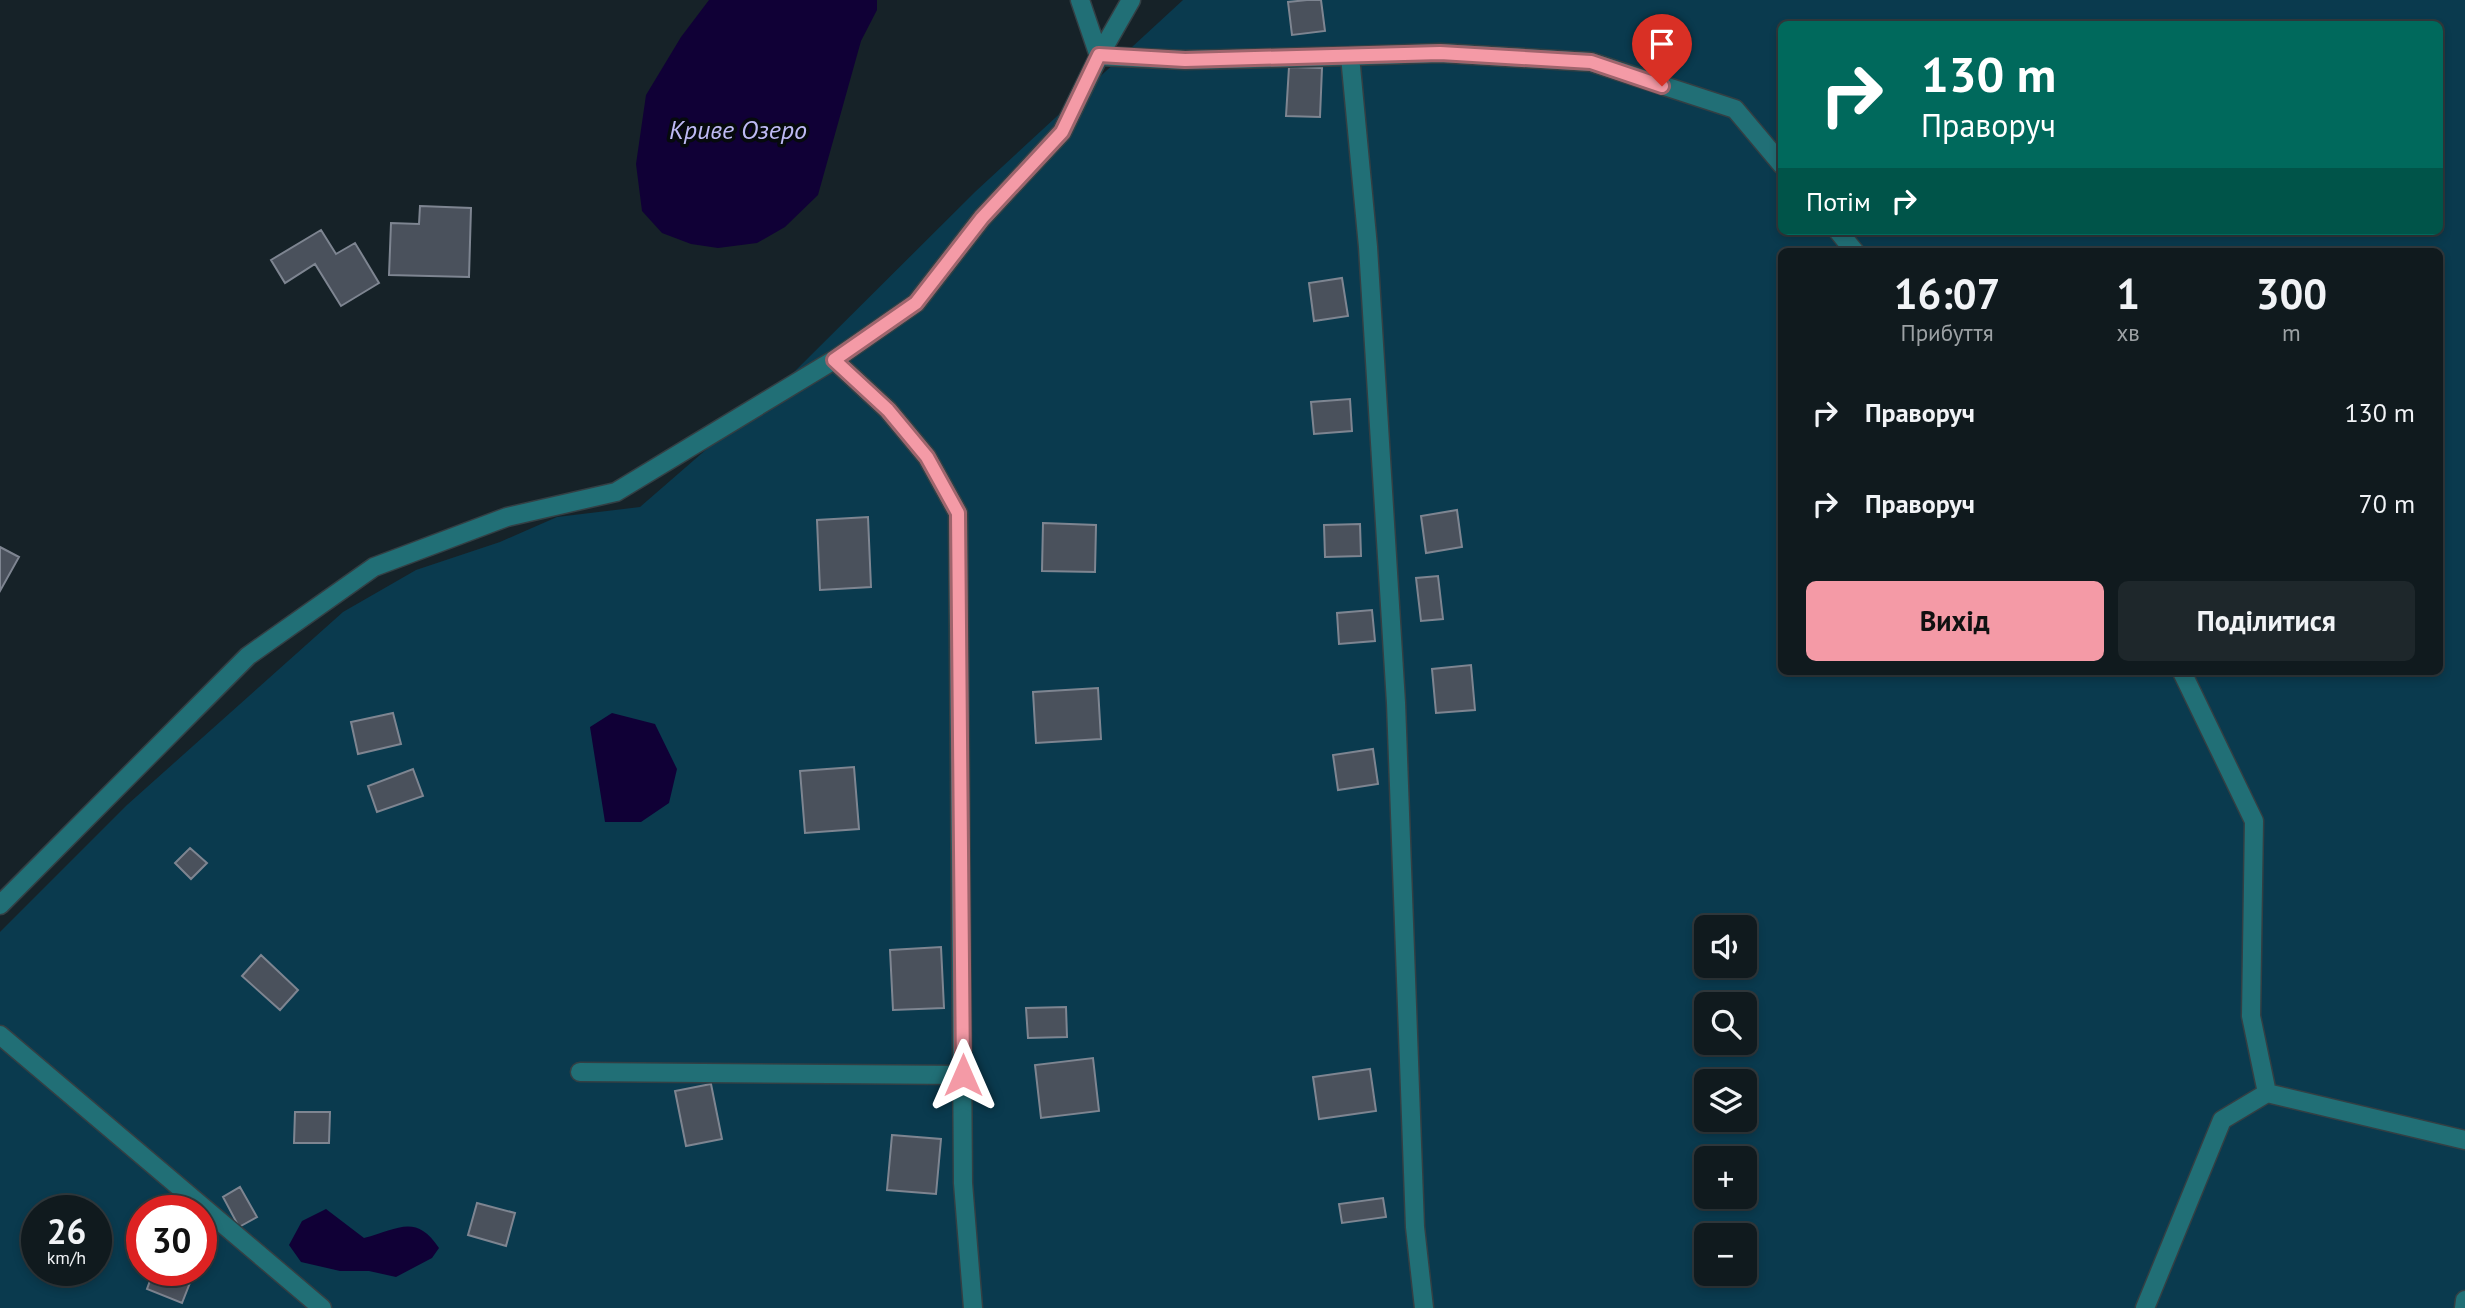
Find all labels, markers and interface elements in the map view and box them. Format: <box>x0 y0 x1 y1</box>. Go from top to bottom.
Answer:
pin <box>1632 14 1692 86</box>
icon: arrive <box>1643 25 1681 63</box>
text: 130 m <box>1921 42 2056 106</box>
icon: right <box>1806 49 1897 140</box>
text: Праворуч <box>1921 104 2056 146</box>
water label: Криве Озеро <box>669 113 807 146</box>
icon: right <box>1885 182 1923 220</box>
text: Потім <box>1806 185 1871 218</box>
text: 16:07 <box>1894 266 2000 321</box>
text: 1 <box>2116 266 2140 321</box>
text: 300 <box>2256 266 2327 321</box>
text: Прибуття <box>1901 318 1994 347</box>
text: хв <box>2116 318 2140 347</box>
text: m <box>2282 318 2301 347</box>
icon: right <box>1806 394 1844 432</box>
text: Праворуч <box>1865 396 1975 429</box>
text: 130 m <box>2344 396 2415 429</box>
icon: right <box>1806 485 1844 523</box>
text: Праворуч <box>1865 487 1975 520</box>
text: 70 m <box>2359 487 2415 520</box>
button: Вихід <box>1806 581 2104 661</box>
button: Поділитися <box>2118 581 2415 661</box>
map controls <box>1694 915 1757 1286</box>
button: sound <box>1694 915 1757 978</box>
button: search <box>1694 992 1757 1055</box>
position arrow <box>926 1038 1000 1112</box>
button: layers <box>1694 1069 1757 1132</box>
button: + <box>1694 1146 1757 1209</box>
speed limit sign: 30 <box>126 1195 217 1286</box>
text: 26 <box>47 1208 86 1254</box>
button: − <box>1694 1223 1757 1286</box>
text: km/h <box>47 1246 86 1269</box>

